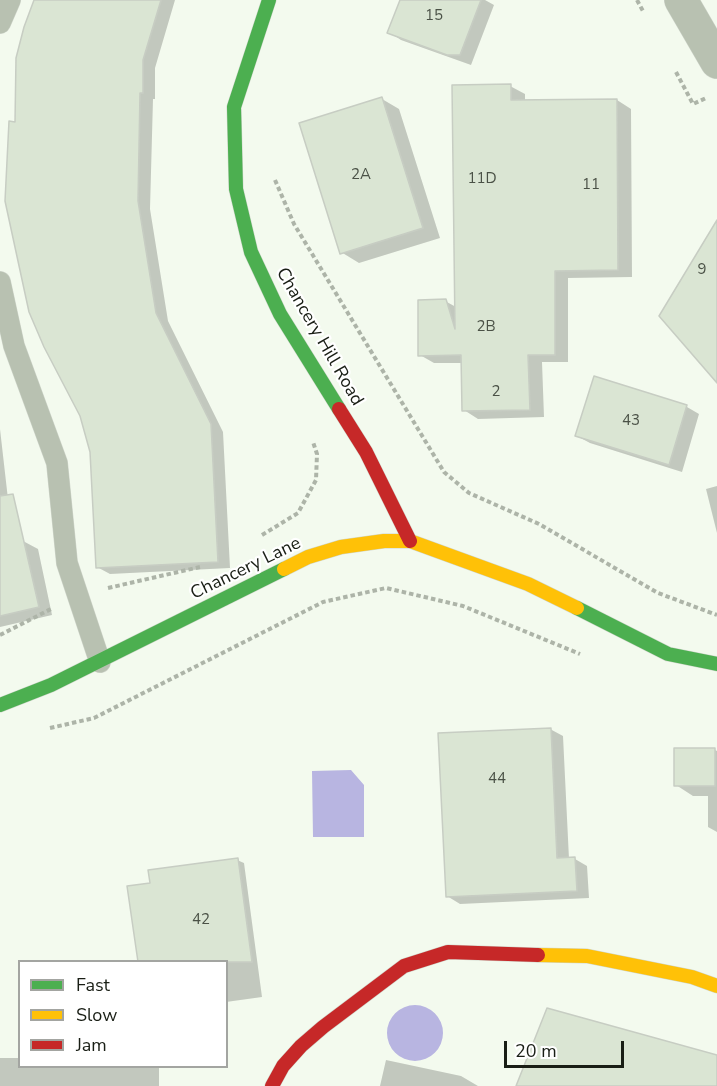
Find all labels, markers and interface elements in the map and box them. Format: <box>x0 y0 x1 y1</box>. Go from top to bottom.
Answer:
house number: 15 <box>425 7 443 25</box>
house number: 2A <box>351 166 371 184</box>
house number: 11D <box>467 170 497 188</box>
house number: 11 <box>582 176 600 194</box>
house number: 9 <box>698 261 706 279</box>
street label: Chancery Hill Road <box>271 264 367 410</box>
house number: 2B <box>476 318 496 336</box>
house number: 2 <box>492 383 500 401</box>
house number: 43 <box>622 412 640 430</box>
street label: Chancery Lane <box>187 533 305 605</box>
house number: 44 <box>488 770 506 788</box>
house number: 42 <box>192 911 210 929</box>
legend <box>18 960 228 1068</box>
text: Fast <box>76 973 110 997</box>
text: Slow <box>76 1003 117 1027</box>
scale bar <box>507 1029 627 1067</box>
text: Jam <box>76 1033 107 1057</box>
text: 20 m <box>515 1039 557 1063</box>

